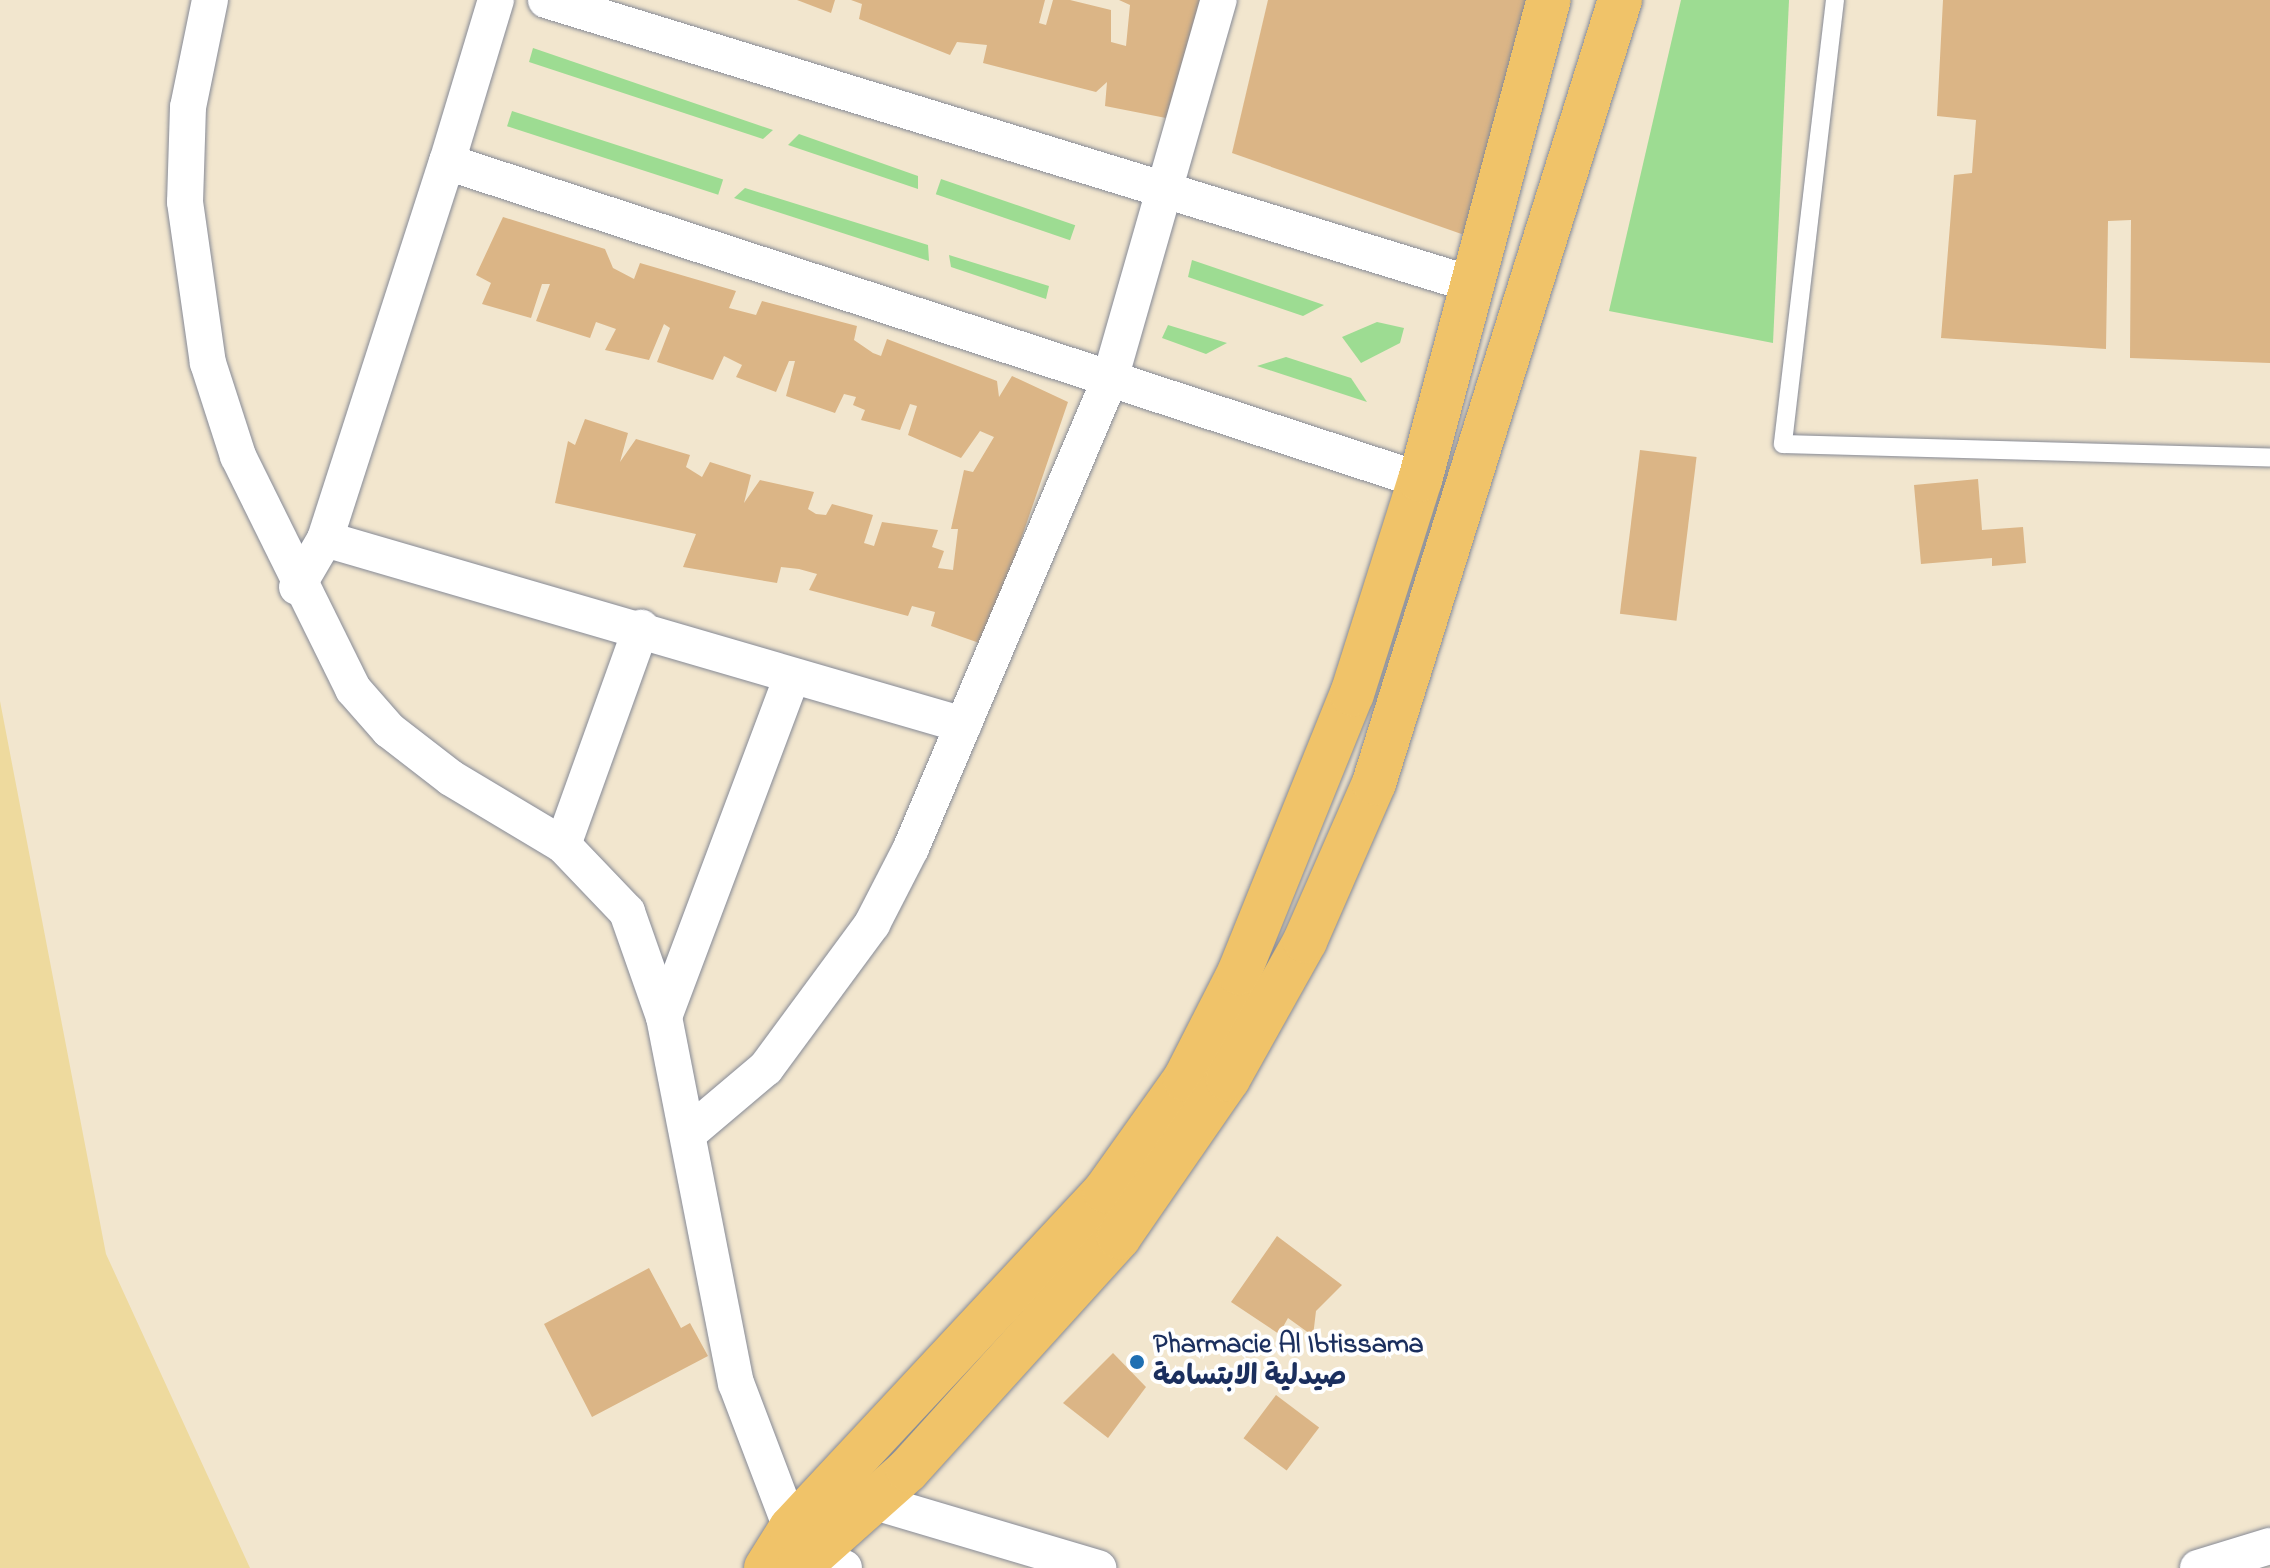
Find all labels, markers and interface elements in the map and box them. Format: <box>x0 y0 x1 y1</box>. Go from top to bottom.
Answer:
place label: Pharmacie Al Ibtissama صيدلية الابتسامة <box>1153 1329 1424 1395</box>
marker: Pharmacie Al Ibtissama صيدلية الابتسامة <box>1128 1353 1146 1371</box>

